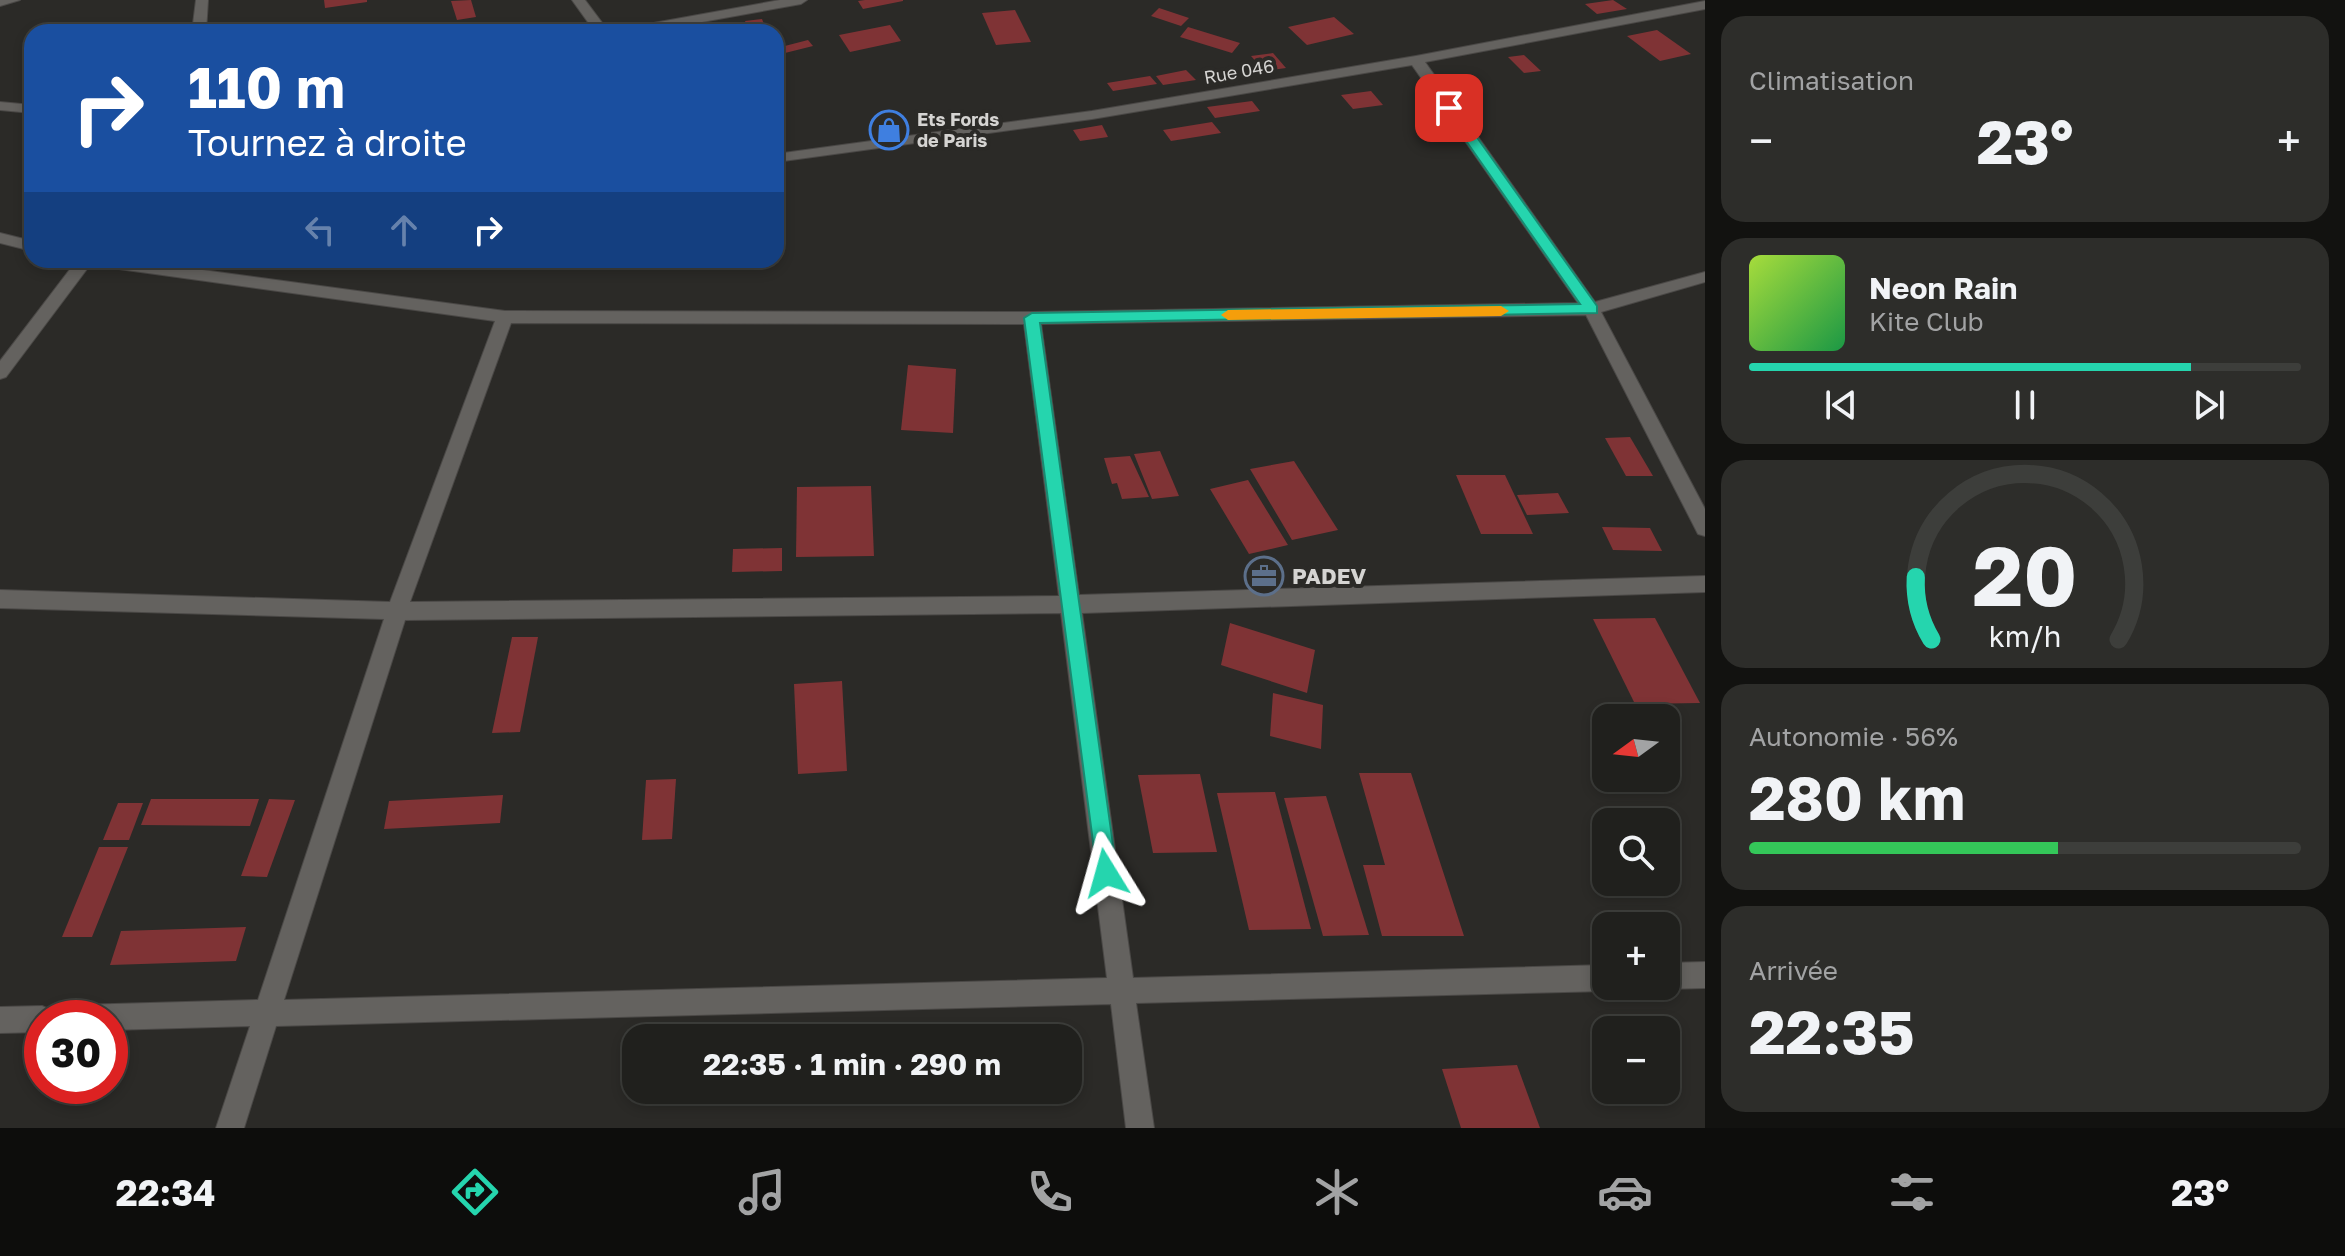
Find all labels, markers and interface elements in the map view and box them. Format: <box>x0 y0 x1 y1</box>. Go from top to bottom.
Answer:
text: 110 m <box>188 53 345 120</box>
street label: Rue 046 <box>1202 54 1276 88</box>
icon: right <box>56 56 160 160</box>
text: Climatisation <box>1749 65 1914 96</box>
pin <box>1415 74 1483 142</box>
icon: arrive <box>1427 86 1471 130</box>
text: 23° <box>1977 105 2073 177</box>
place label: Ets Fords de Paris <box>917 108 999 151</box>
shop icon: Ets Fords de Paris <box>868 109 910 151</box>
text: − <box>1749 114 1773 167</box>
text: + <box>2277 114 2301 167</box>
text: Tournez à droite <box>188 121 467 164</box>
icon: left <box>298 208 342 252</box>
icon: ahead <box>382 208 426 252</box>
icon: right <box>466 208 510 252</box>
text: Neon Rain <box>1869 270 2017 306</box>
text: Kite Club <box>1869 306 1984 337</box>
icon: previous <box>1819 383 1863 427</box>
icon: pause <box>2003 383 2047 427</box>
icon: next <box>2187 383 2231 427</box>
text: 20 <box>1973 524 2077 624</box>
office icon: PADEV <box>1243 555 1285 597</box>
place label: PADEV <box>1292 562 1367 589</box>
text: km/h <box>1989 619 2061 653</box>
north arrow <box>1592 704 1680 792</box>
map controls <box>1592 704 1680 1104</box>
text: Autonomie · 56% <box>1749 721 1958 752</box>
text: 280 km <box>1749 761 1965 833</box>
button: search <box>1592 808 1680 896</box>
position arrow <box>1064 831 1148 915</box>
button: + <box>1592 912 1680 1000</box>
text: Arrivée <box>1749 955 1838 986</box>
text: 22:35 <box>1749 995 1915 1067</box>
speed limit sign: 30 <box>24 1000 128 1104</box>
button: − <box>1592 1016 1680 1104</box>
text: 22:35 · 1 min · 290 m <box>703 1046 1001 1082</box>
icon: directions <box>447 1164 503 1220</box>
icon: music <box>734 1164 790 1220</box>
icon: phone <box>1022 1164 1078 1220</box>
icon: climate <box>1309 1164 1365 1220</box>
icon: car <box>1597 1164 1653 1220</box>
icon: filters <box>1884 1164 1940 1220</box>
text: 22:34 <box>116 1171 216 1214</box>
text: 23° <box>2171 1171 2229 1214</box>

